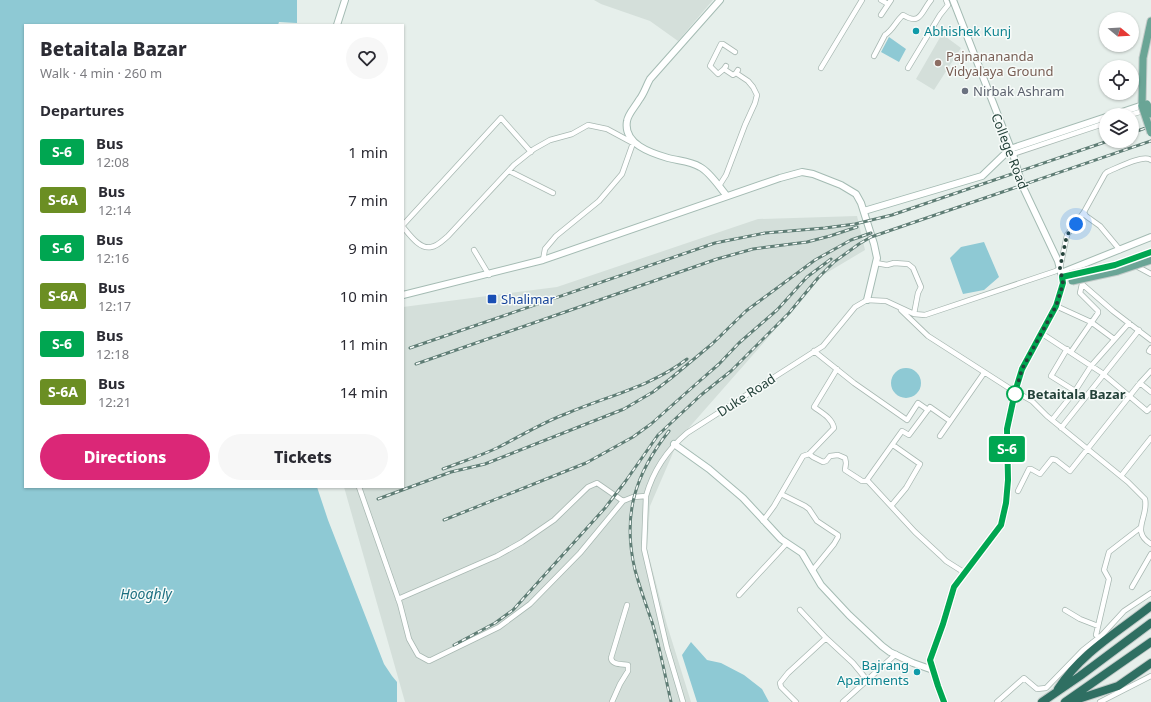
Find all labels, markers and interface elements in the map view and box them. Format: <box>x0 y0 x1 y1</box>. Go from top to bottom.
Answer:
north arrow <box>1099 12 1139 52</box>
map controls <box>1099 12 1139 148</box>
place label: Abhishek Kunj <box>924 22 1011 40</box>
marker: Abhishek Kunj <box>911 26 921 36</box>
text: Betaitala Bazar <box>40 36 187 62</box>
button: heart <box>346 37 388 79</box>
place label: Pajnanananda Vidyalaya Ground <box>946 47 1054 80</box>
marker: Pajnanananda Vidyalaya Ground <box>933 58 943 68</box>
button: locate <box>1099 60 1139 100</box>
text: Walk · 4 min · 260 m <box>40 64 162 82</box>
place label: Nirbak Ashram <box>973 82 1064 100</box>
marker: Nirbak Ashram <box>960 86 970 96</box>
text: Departures <box>40 100 124 120</box>
button: layers <box>1099 108 1139 148</box>
street label: College Road <box>987 110 1033 192</box>
text: Bus <box>96 133 123 153</box>
text: S-6 <box>52 142 72 161</box>
text: 1 min <box>348 142 388 162</box>
text: 12:08 <box>96 153 129 171</box>
text: Bus <box>98 181 125 201</box>
text: S-6A <box>48 190 78 209</box>
text: 7 min <box>348 190 388 210</box>
text: 12:14 <box>98 201 131 219</box>
your location <box>1066 214 1086 234</box>
text: Bus <box>96 229 123 249</box>
text: S-6 <box>52 238 72 257</box>
text: 9 min <box>348 238 388 258</box>
text: 12:16 <box>96 249 129 267</box>
text: Bus <box>98 277 125 297</box>
text: S-6A <box>48 286 78 305</box>
text: 10 min <box>340 286 388 306</box>
place label: Shalimar <box>501 290 556 308</box>
marker: Shalimar <box>486 293 498 305</box>
text: 12:17 <box>98 297 131 315</box>
text: Bus <box>96 325 123 345</box>
text: S-6 <box>52 334 72 353</box>
text: 11 min <box>340 334 388 354</box>
text: 12:18 <box>96 345 129 363</box>
street label: Duke Road <box>713 369 779 421</box>
text: Bus <box>98 373 125 393</box>
text: S-6A <box>48 382 78 401</box>
text: 14 min <box>340 382 388 402</box>
marker: Betaitala Bazar <box>1006 385 1024 403</box>
place label: Betaitala Bazar <box>1027 385 1126 403</box>
text: 12:21 <box>98 393 131 411</box>
button: Directions <box>40 434 210 480</box>
button: Tickets <box>218 434 388 480</box>
line badge: S-6 <box>984 436 1030 462</box>
text: S-6 <box>997 439 1017 458</box>
water label: Hooghly <box>120 584 173 603</box>
place label: Bajrang Apartments <box>837 656 909 689</box>
marker: Bajrang Apartments <box>912 667 922 677</box>

